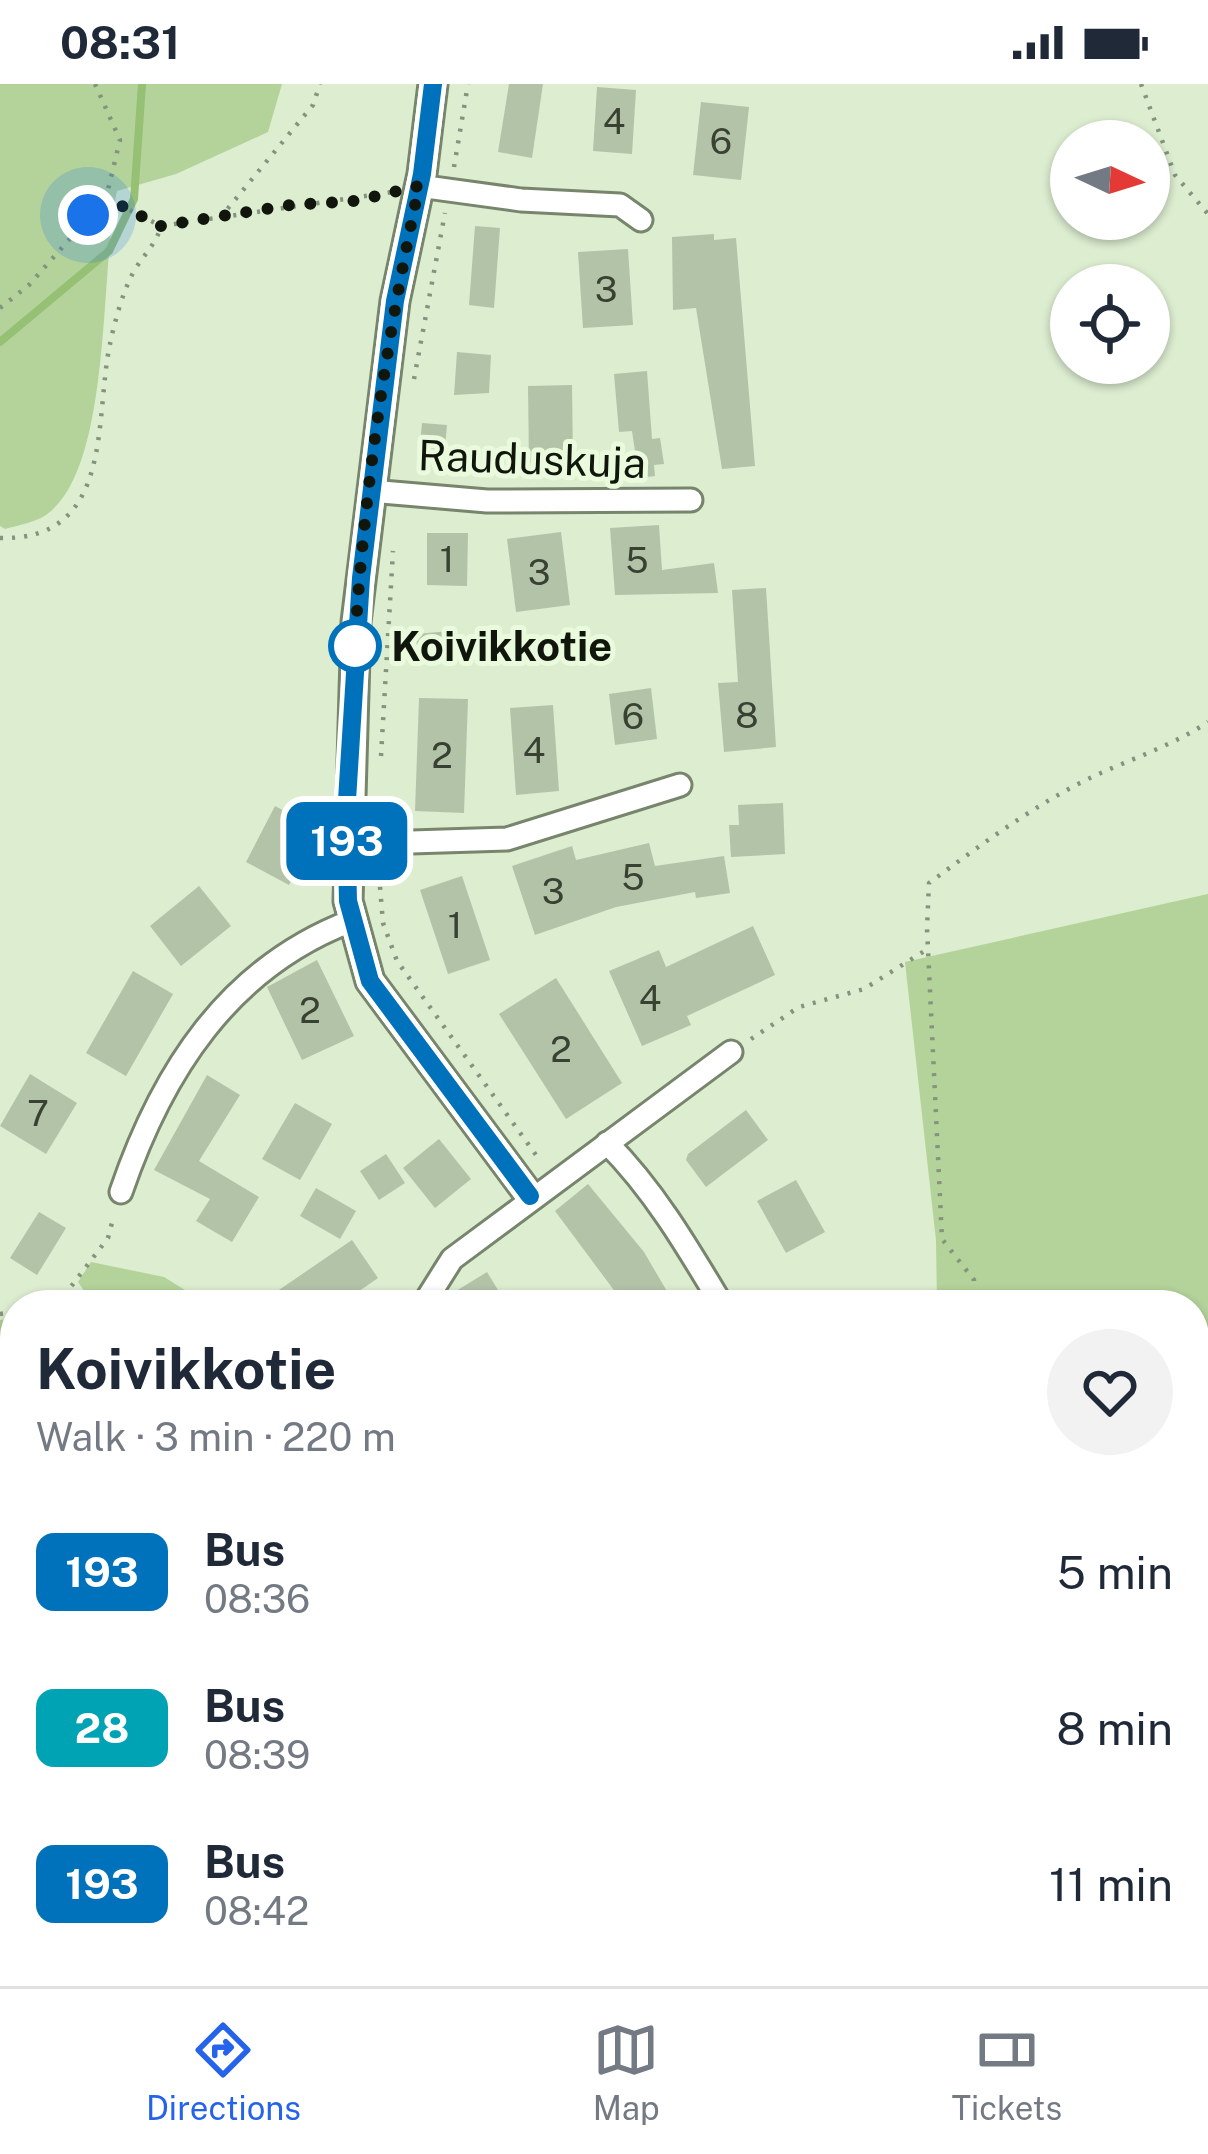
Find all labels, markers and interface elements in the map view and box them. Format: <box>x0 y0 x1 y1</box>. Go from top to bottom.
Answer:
text: 08:31 <box>60 16 180 69</box>
house number: 4 <box>603 100 625 142</box>
house number: 6 <box>710 120 732 162</box>
north arrow <box>1050 120 1170 240</box>
map controls <box>1050 120 1170 384</box>
your location <box>58 185 118 245</box>
button: locate <box>1050 264 1170 384</box>
house number: 3 <box>595 268 617 310</box>
street label: Rauduskuja <box>417 430 647 487</box>
house number: 1 <box>440 538 454 580</box>
house number: 5 <box>625 539 649 581</box>
house number: 3 <box>528 551 550 593</box>
marker: Koivikkotie <box>330 621 380 671</box>
place label: Koivikkotie <box>391 621 612 670</box>
house number: 8 <box>735 694 759 736</box>
house number: 6 <box>622 695 644 737</box>
house number: 4 <box>523 729 545 771</box>
house number: 2 <box>431 734 453 776</box>
line badge: 193 <box>278 802 416 880</box>
text: 193 <box>310 816 384 865</box>
house number: 5 <box>621 856 645 898</box>
house number: 3 <box>542 870 564 912</box>
house number: 1 <box>448 904 462 946</box>
house number: 4 <box>639 977 661 1019</box>
house number: 2 <box>299 989 321 1031</box>
house number: 2 <box>550 1028 572 1070</box>
house number: 7 <box>27 1092 49 1134</box>
button: heart <box>1047 1329 1173 1455</box>
text: Koivikkotie <box>36 1335 336 1402</box>
text: Walk · 3 min · 220 m <box>36 1414 396 1460</box>
text: Bus <box>204 1523 285 1576</box>
text: 5 min <box>1057 1546 1173 1599</box>
text: 193 <box>65 1547 139 1596</box>
text: 08:36 <box>204 1576 310 1622</box>
text: Bus <box>204 1679 285 1732</box>
text: 8 min <box>1057 1702 1173 1755</box>
text: 28 <box>75 1703 129 1752</box>
text: 08:39 <box>204 1732 310 1778</box>
text: Bus <box>204 1835 285 1888</box>
text: 11 min <box>1049 1858 1173 1911</box>
text: 193 <box>65 1859 139 1908</box>
text: 08:42 <box>204 1888 309 1934</box>
tab: Directions <box>146 2017 301 2127</box>
tab: Map <box>593 2017 660 2127</box>
tab: Tickets <box>951 2017 1062 2127</box>

